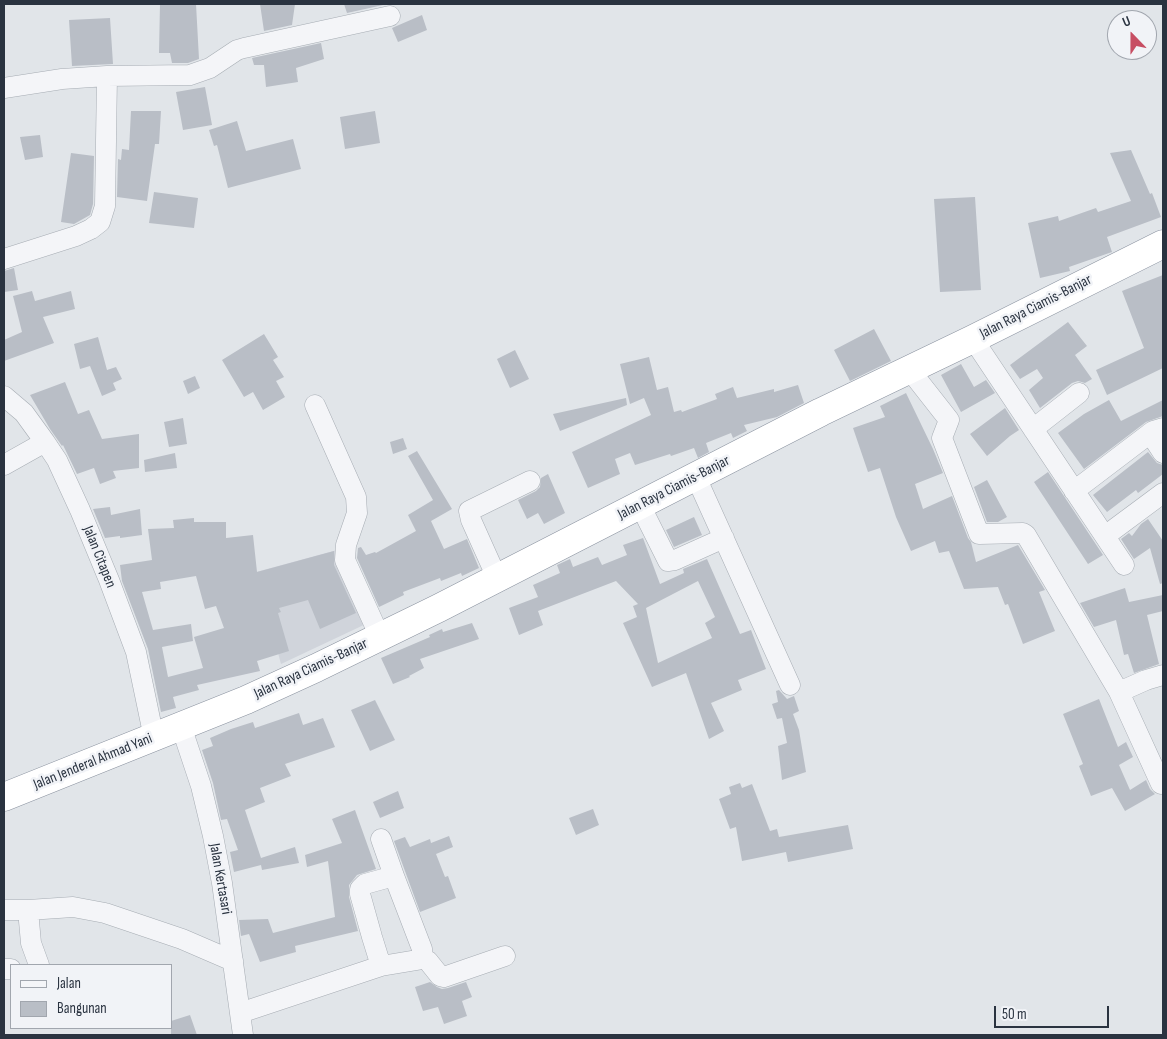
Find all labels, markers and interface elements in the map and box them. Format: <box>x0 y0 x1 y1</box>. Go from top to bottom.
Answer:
north arrow <box>1107 10 1157 60</box>
text: U <box>1120 12 1133 31</box>
street label: Jalan Raya Ciamis-Banjar <box>977 271 1095 343</box>
street label: Jalan Raya Ciamis-Banjar <box>615 452 733 524</box>
street label: Jalan Citapen <box>78 523 120 591</box>
street label: Jalan Raya Ciamis-Banjar <box>251 635 371 703</box>
street label: Jalan Jenderal Ahmad Yani <box>31 730 155 794</box>
street label: Jalan Kertasari <box>205 842 235 916</box>
legend <box>10 964 172 1029</box>
text: Jalan <box>57 974 81 993</box>
scale bar <box>997 996 1112 1028</box>
text: Bangunan <box>57 999 107 1018</box>
text: 50 m <box>1002 1005 1027 1024</box>

